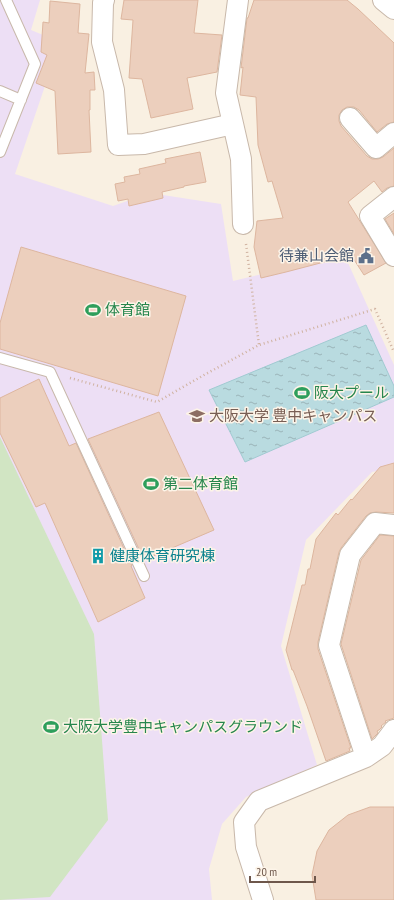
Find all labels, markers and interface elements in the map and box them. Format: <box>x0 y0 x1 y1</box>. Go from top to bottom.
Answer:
place label: 待兼山会館 <box>279 246 354 265</box>
public building icon: 待兼山会館 <box>357 247 375 265</box>
place label: 体育館 <box>105 300 150 319</box>
sports icon: 体育館 <box>84 301 102 319</box>
place label: 阪大プール <box>314 383 389 402</box>
sports icon: 阪大プール <box>293 384 311 402</box>
place label: 大阪大学 豊中キャンパス <box>209 406 377 425</box>
school or university icon: 大阪大学 豊中キャンパス <box>188 407 206 425</box>
place label: 第二体育館 <box>163 474 238 493</box>
sports icon: 第二体育館 <box>142 475 160 493</box>
place label: 健康体育研究棟 <box>110 546 215 565</box>
building icon: 健康体育研究棟 <box>89 547 107 565</box>
place label: 大阪大学豊中キャンパスグラウンド <box>63 717 303 736</box>
sports icon: 大阪大学豊中キャンパスグラウンド <box>42 718 60 736</box>
scale bar <box>250 858 315 884</box>
text: 20 m <box>256 864 277 879</box>

